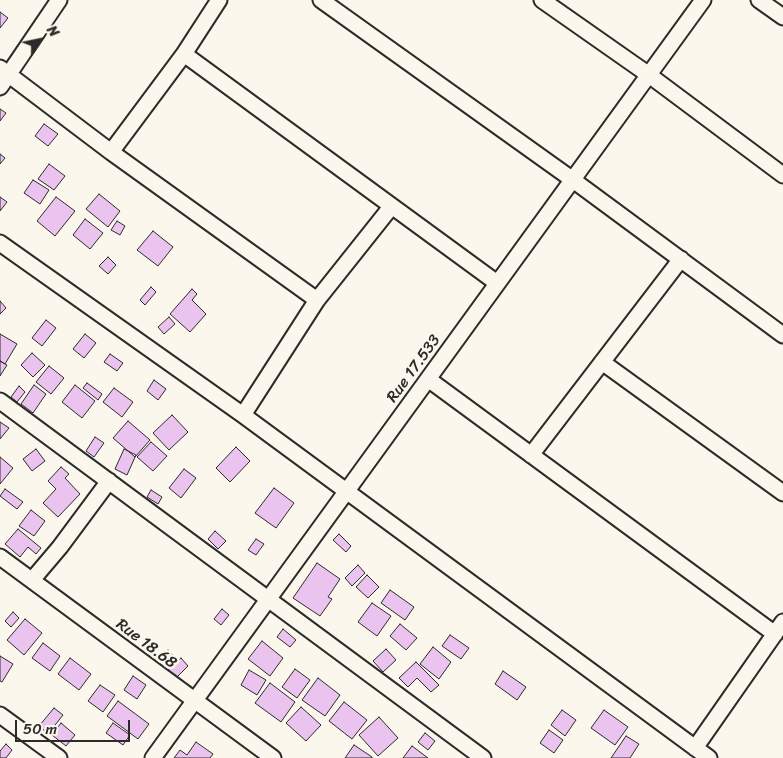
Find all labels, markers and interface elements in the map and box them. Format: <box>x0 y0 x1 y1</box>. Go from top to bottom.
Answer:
north arrow <box>15 15 65 65</box>
text: N <box>40 20 66 42</box>
street label: Rue 17.533 <box>383 331 445 407</box>
street label: Rue 18.68 <box>112 615 180 673</box>
scale bar <box>18 710 132 742</box>
text: 50 m <box>23 716 57 742</box>

